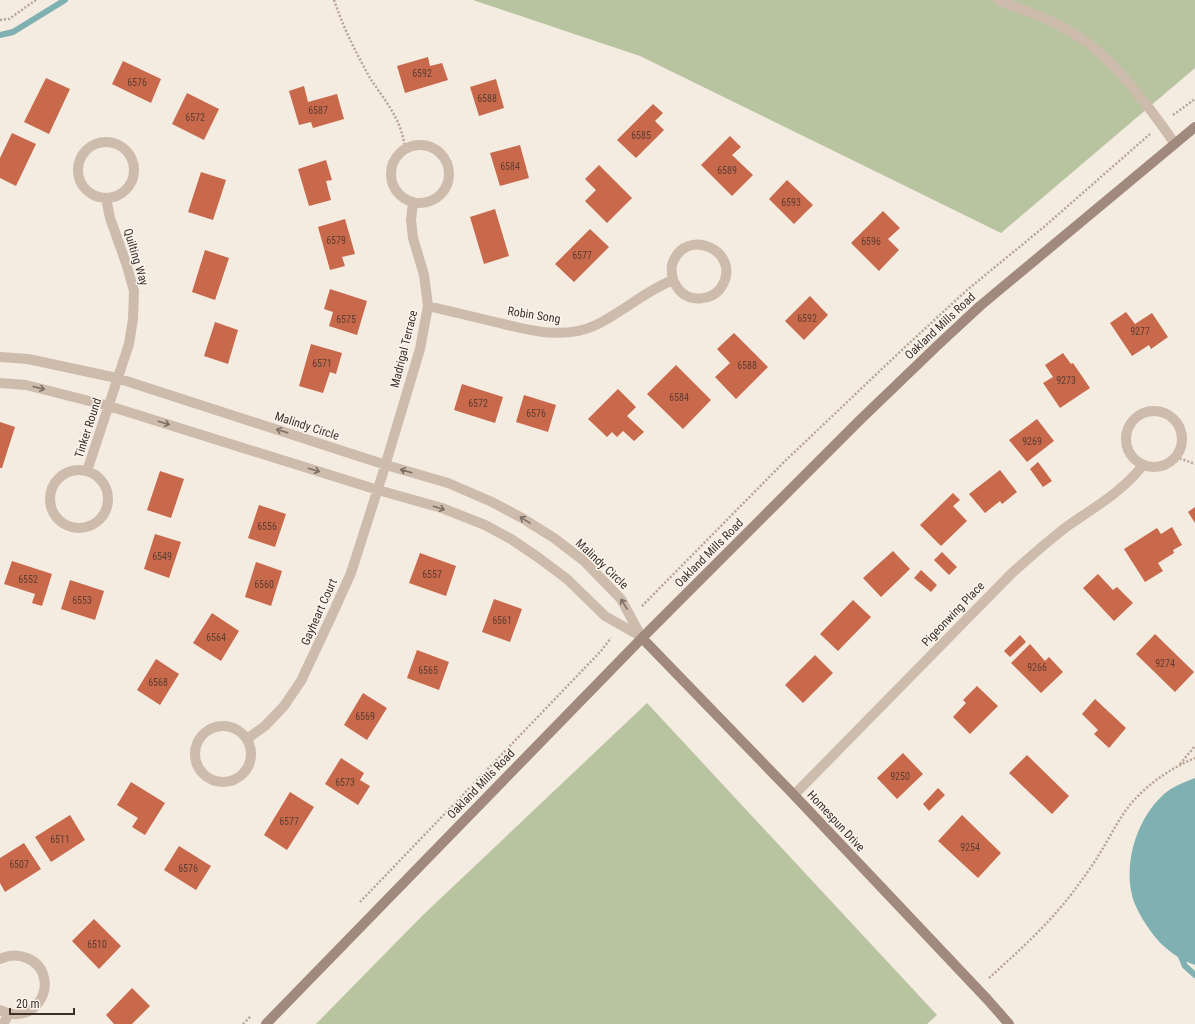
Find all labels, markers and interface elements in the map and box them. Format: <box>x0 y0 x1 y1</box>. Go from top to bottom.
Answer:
house number: 6592 <box>412 68 432 79</box>
house number: 6576 <box>127 77 147 88</box>
house number: 6588 <box>477 93 497 104</box>
house number: 6587 <box>308 105 328 116</box>
house number: 6572 <box>185 112 205 123</box>
house number: 6585 <box>631 130 651 141</box>
house number: 6584 <box>500 161 520 172</box>
house number: 6589 <box>717 165 737 176</box>
house number: 6593 <box>781 197 801 208</box>
street label: Quilting Way <box>121 227 151 287</box>
house number: 6579 <box>326 235 346 246</box>
house number: 6596 <box>861 236 881 247</box>
house number: 6577 <box>572 250 592 261</box>
street label: Oakland Mills Road <box>902 290 978 362</box>
street label: Robin Song <box>506 304 562 326</box>
street label: Madrigal Terrace <box>388 308 420 389</box>
house number: 6592 <box>797 313 817 324</box>
house number: 6575 <box>336 314 356 325</box>
house number: 9277 <box>1130 326 1150 337</box>
house number: 6571 <box>312 358 332 369</box>
house number: 6588 <box>737 360 757 371</box>
house number: 9273 <box>1056 375 1076 386</box>
one-way arrow <box>32 385 45 392</box>
house number: 6584 <box>669 392 689 403</box>
street label: Tinker Round <box>72 396 104 460</box>
house number: 6572 <box>468 398 488 409</box>
house number: 6576 <box>526 408 546 419</box>
street label: Malindy Circle <box>273 409 341 443</box>
one-way arrow <box>157 420 170 427</box>
one-way arrow <box>276 427 288 435</box>
house number: 9269 <box>1022 436 1042 447</box>
one-way arrow <box>308 467 321 474</box>
one-way arrow <box>399 467 412 474</box>
one-way arrow <box>433 504 445 512</box>
one-way arrow <box>519 516 531 524</box>
street label: Oakland Mills Road <box>672 516 746 590</box>
house number: 6556 <box>257 521 277 532</box>
street label: Malindy Circle <box>573 536 631 592</box>
house number: 6549 <box>152 551 172 562</box>
house number: 6557 <box>422 569 442 580</box>
house number: 6552 <box>18 574 38 585</box>
street label: Gayheart Court <box>298 576 340 647</box>
house number: 6560 <box>254 579 274 590</box>
street label: Pigeonwing Place <box>919 579 988 649</box>
house number: 6553 <box>72 595 92 606</box>
one-way arrow <box>619 598 627 610</box>
house number: 6561 <box>492 615 512 626</box>
house number: 6564 <box>206 632 226 643</box>
house number: 9274 <box>1155 658 1175 669</box>
house number: 9266 <box>1027 662 1047 673</box>
house number: 6565 <box>418 665 438 676</box>
house number: 6568 <box>148 677 168 688</box>
house number: 6569 <box>355 711 375 722</box>
street label: Oakland Mills Road <box>444 746 518 822</box>
house number: 9250 <box>890 771 910 782</box>
house number: 6573 <box>335 777 355 788</box>
street label: Homespun Drive <box>804 788 868 855</box>
house number: 6577 <box>279 816 299 827</box>
house number: 6511 <box>50 834 70 845</box>
house number: 9254 <box>960 842 980 853</box>
house number: 6507 <box>9 859 29 870</box>
house number: 6576 <box>178 863 198 874</box>
house number: 6510 <box>87 939 107 950</box>
scale bar <box>10 990 74 1016</box>
text: 20 m <box>16 997 40 1011</box>

